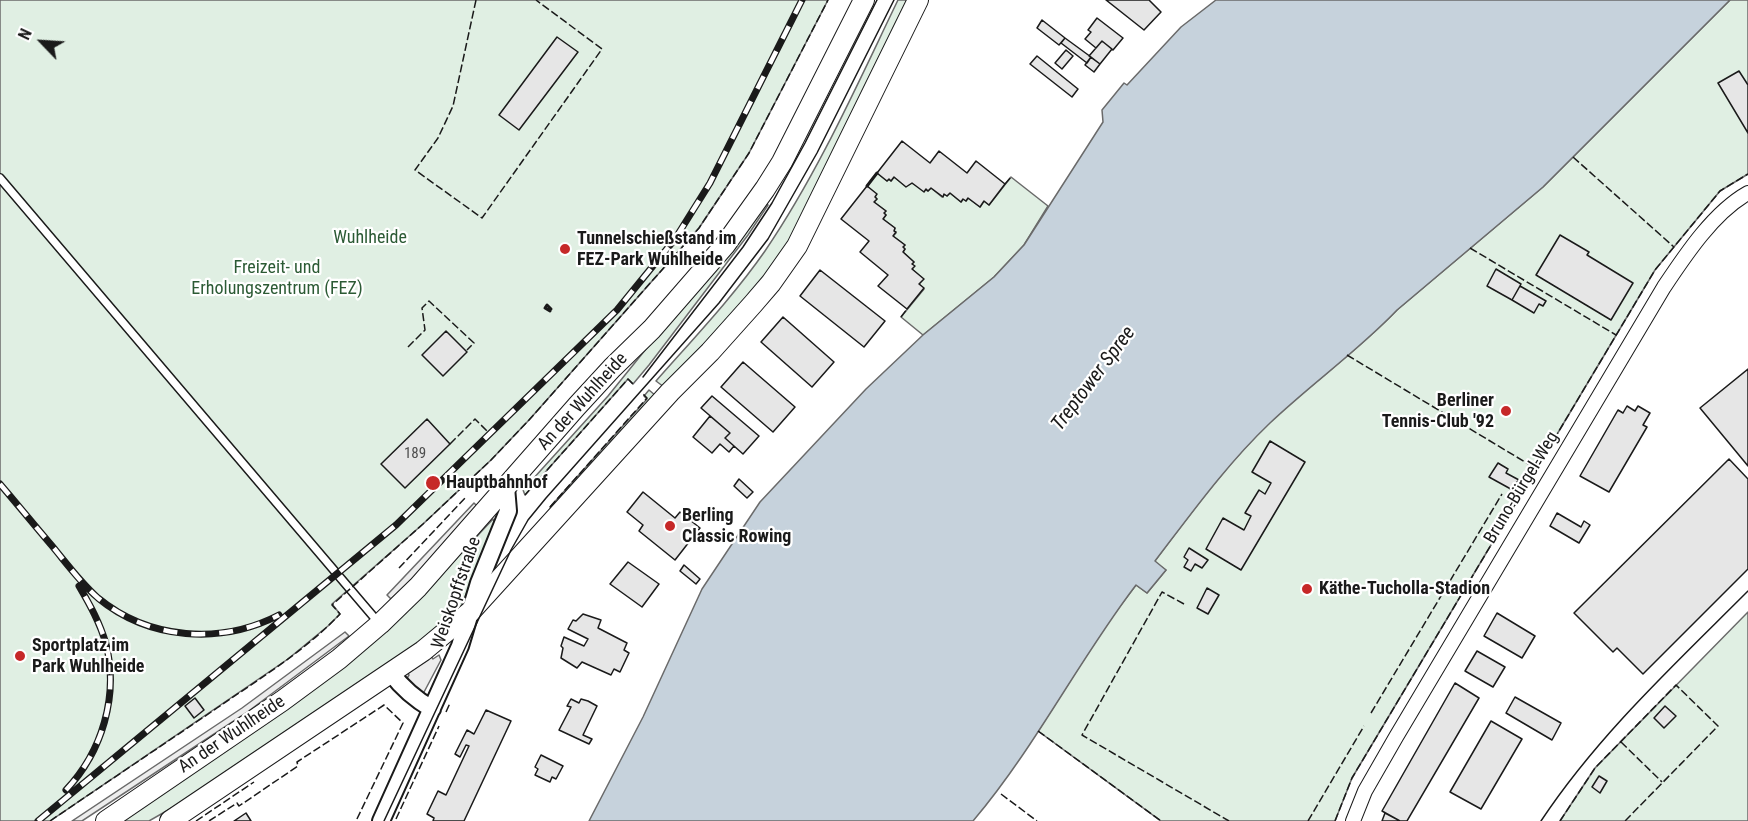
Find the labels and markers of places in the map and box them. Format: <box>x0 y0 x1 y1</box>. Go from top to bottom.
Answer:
place label: Tunnelschießstand im FEZ-Park Wuhlheide <box>577 228 736 270</box>
marker: Tunnelschießstand im FEZ-Park Wuhlheide <box>558 242 572 256</box>
place label: Berliner Tennis-Club '92 <box>1382 390 1494 432</box>
marker: Berliner Tennis-Club '92 <box>1499 404 1513 418</box>
place label: Hauptbahnhof <box>446 472 548 494</box>
marker: Hauptbahnhof <box>424 474 442 492</box>
place label: Berling Classic Rowing <box>682 505 791 548</box>
marker: Berling Classic Rowing <box>663 519 677 533</box>
place label: Käthe-Tucholla-Stadion <box>1319 578 1490 600</box>
marker: Käthe-Tucholla-Stadion <box>1300 582 1314 596</box>
place label: Sportplatz im Park Wuhlheide <box>32 635 144 678</box>
marker: Sportplatz im Park Wuhlheide <box>13 649 27 663</box>

